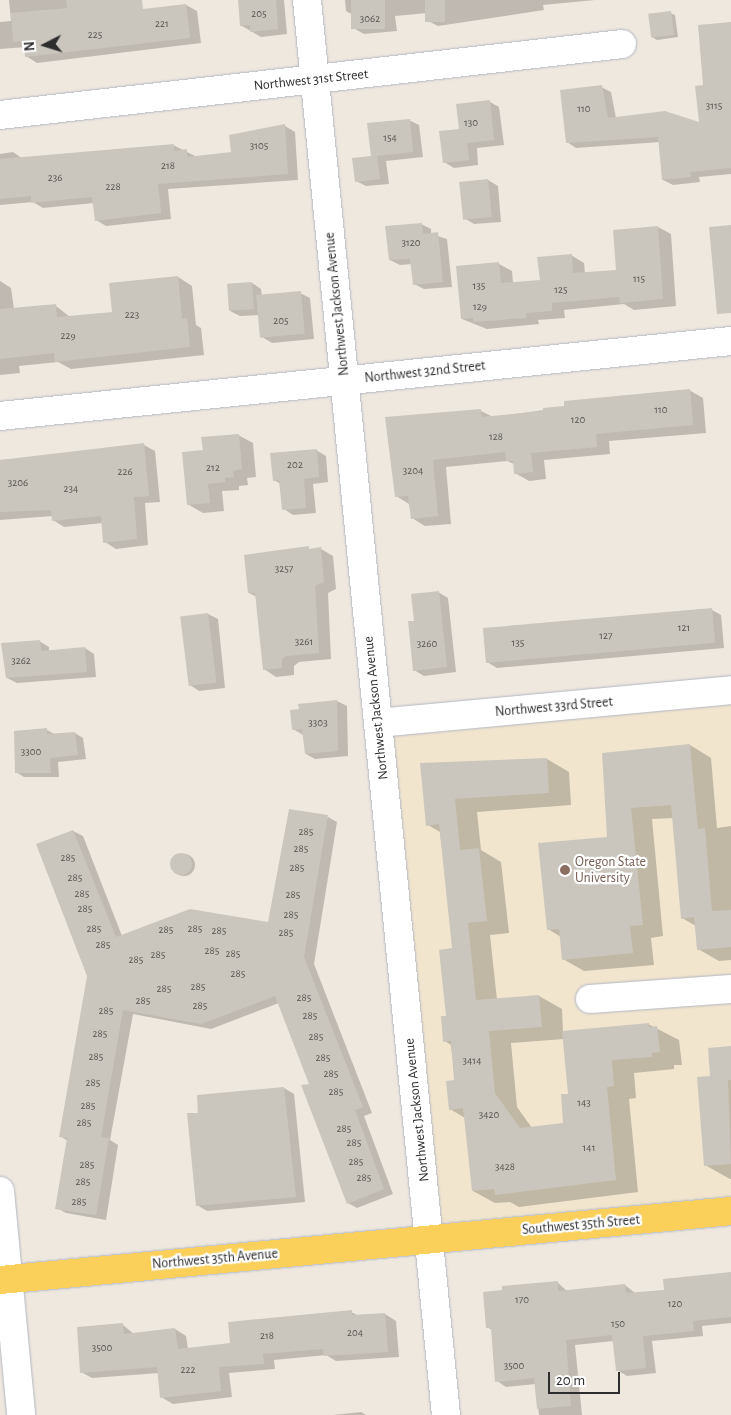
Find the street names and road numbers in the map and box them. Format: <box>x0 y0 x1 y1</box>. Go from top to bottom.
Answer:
street label: Northwest 31st Street <box>253 66 369 94</box>
street label: Northwest Jackson Avenue <box>321 231 353 377</box>
street label: Northwest 32nd Street <box>364 357 486 387</box>
street label: Northwest Jackson Avenue <box>360 635 392 781</box>
street label: Northwest 33rd Street <box>494 693 614 721</box>
street label: Northwest Jackson Avenue <box>401 1037 433 1183</box>
street label: Southwest 35th Street <box>521 1211 641 1239</box>
street label: Northwest 35th Avenue <box>151 1245 279 1273</box>

